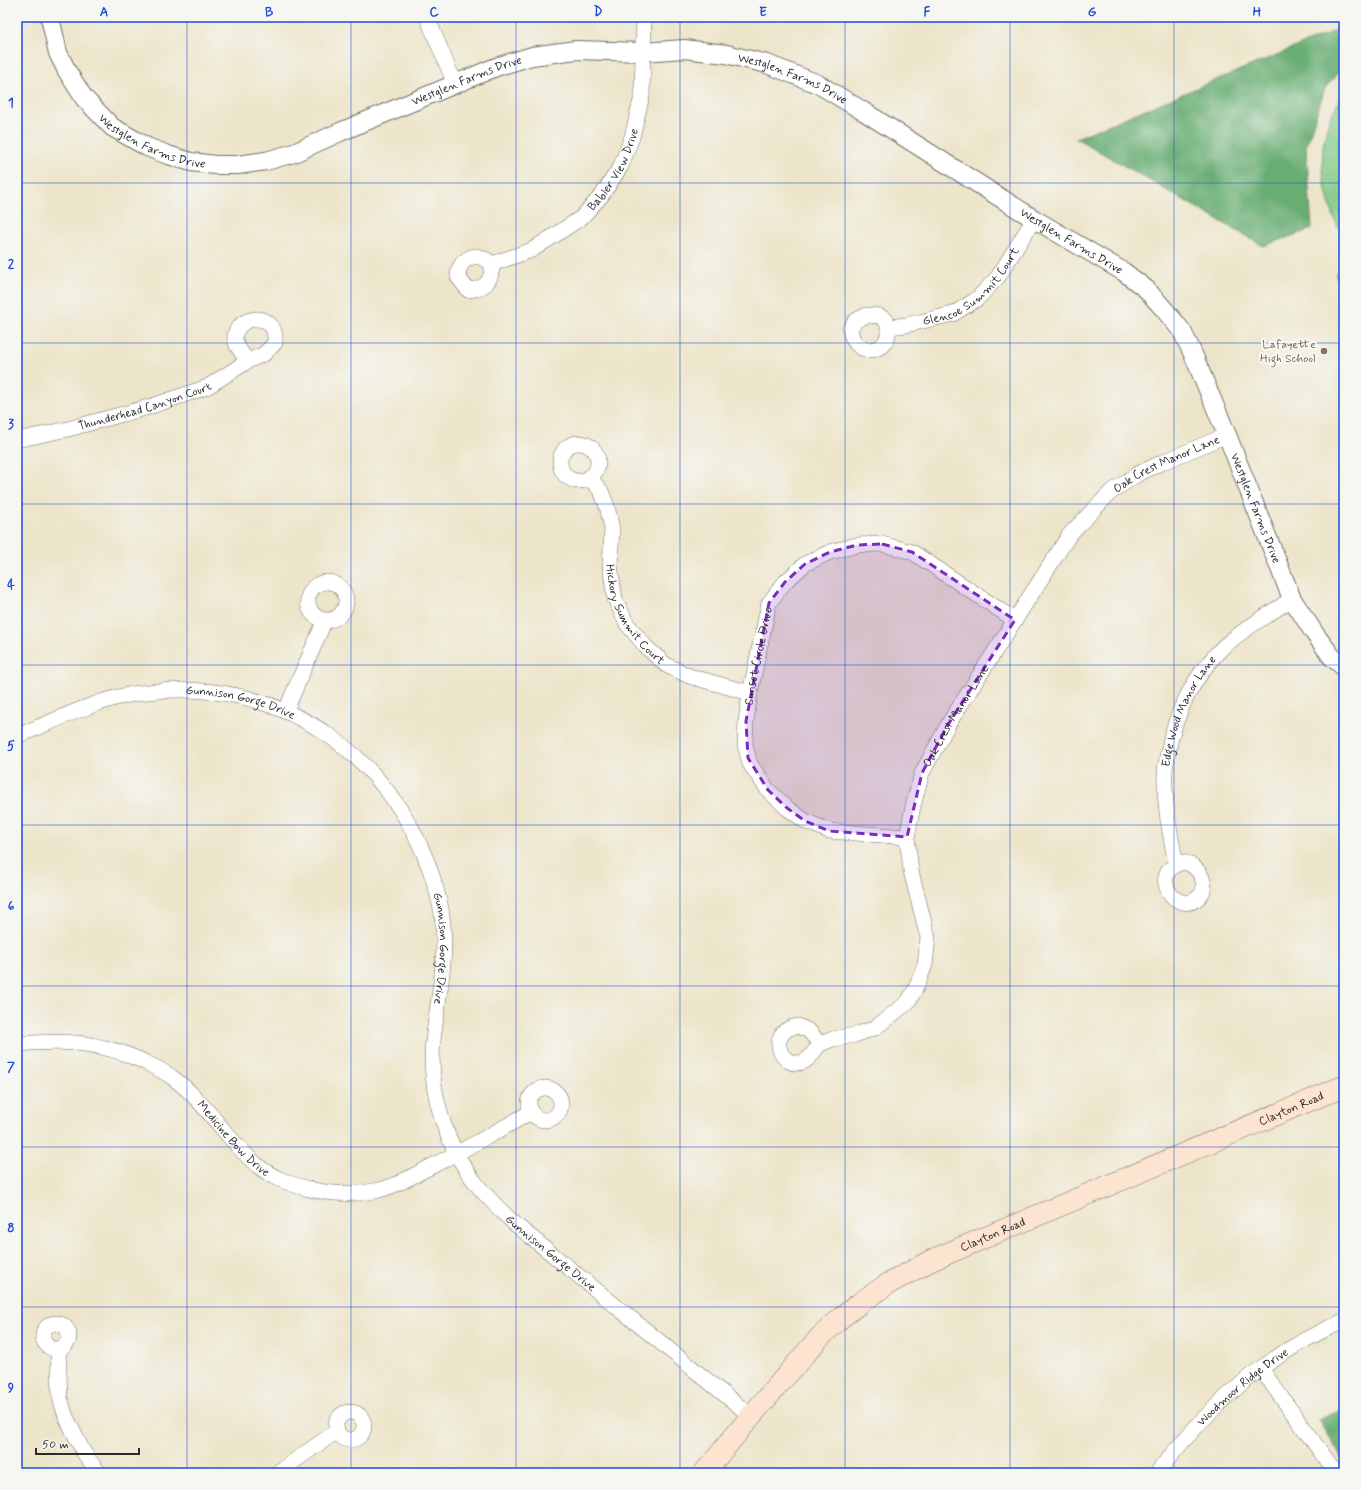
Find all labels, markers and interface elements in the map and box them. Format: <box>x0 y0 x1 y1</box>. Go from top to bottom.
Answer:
text: A <box>100 4 108 21</box>
text: B <box>265 4 274 21</box>
text: C <box>429 4 439 21</box>
text: D <box>594 4 603 21</box>
text: E <box>759 4 767 21</box>
text: F <box>924 4 931 21</box>
text: G <box>1088 4 1097 21</box>
text: H <box>1253 4 1262 21</box>
street label: Westglen Farms Drive <box>736 50 850 109</box>
street label: Westglen Farms Drive <box>409 53 524 110</box>
text: 1 <box>8 95 14 112</box>
street label: Westglen Farms Drive <box>95 111 206 173</box>
street label: Babler View Drive <box>584 127 643 215</box>
street label: Westglen Farms Drive <box>1016 205 1126 279</box>
street label: Glencoe Summit Court <box>921 245 1023 330</box>
text: 2 <box>8 256 15 273</box>
place label: Lafayette High School <box>1260 337 1316 368</box>
marker: Lafayette High School <box>1319 346 1329 356</box>
street label: Thunderhead Canyon Court <box>76 379 215 435</box>
text: 3 <box>8 416 14 433</box>
street label: Oak Crest Manor Lane <box>1111 432 1222 497</box>
street label: Westglen Farms Drive <box>1226 451 1284 566</box>
street label: Hickory Summit Court <box>601 563 668 669</box>
text: 4 <box>7 577 15 594</box>
street label: Sunset Circle Drive <box>741 605 777 706</box>
street label: Edge Wood Manor Lane <box>1159 652 1220 768</box>
street label: Oak Crest Manor Lane <box>920 662 993 770</box>
street label: Gunnison Gorge Drive <box>185 683 298 724</box>
text: 5 <box>7 738 15 755</box>
street label: Gunnison Gorge Drive <box>428 891 451 1006</box>
text: 6 <box>8 898 15 915</box>
text: 7 <box>7 1059 15 1076</box>
street label: Clayton Road <box>1256 1088 1326 1130</box>
street label: Medicine Bow Drive <box>193 1098 272 1181</box>
street label: Gunnison Gorge Drive <box>501 1212 599 1296</box>
street label: Clayton Road <box>958 1215 1028 1256</box>
text: 8 <box>7 1220 15 1237</box>
street label: Woodmoor Ridge Drive <box>1194 1345 1292 1430</box>
text: 9 <box>8 1380 15 1397</box>
scale bar <box>36 1430 139 1456</box>
text: 50 m <box>42 1437 69 1453</box>

